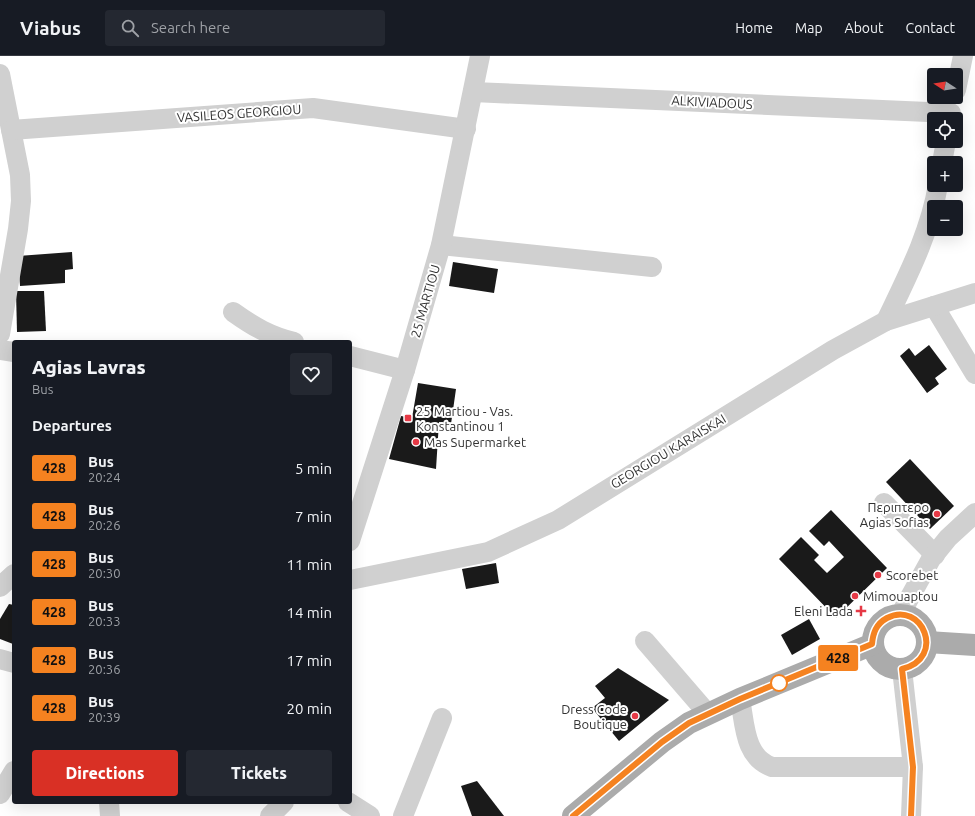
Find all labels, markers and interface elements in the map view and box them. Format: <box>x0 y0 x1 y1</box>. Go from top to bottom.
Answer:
search box <box>105 10 385 46</box>
text: Viabus <box>20 17 81 39</box>
icon: search <box>119 17 141 39</box>
text: Search here <box>151 19 230 36</box>
text: Home <box>735 20 773 36</box>
text: Map <box>795 20 823 36</box>
text: About <box>845 20 884 36</box>
text: Contact <box>906 20 955 36</box>
north arrow <box>927 68 963 104</box>
map controls <box>927 68 963 236</box>
street label: ALKIVIADOUS <box>671 93 753 111</box>
street label: VASILEOS GEORGIOU <box>176 102 302 124</box>
button: locate <box>927 112 963 148</box>
button: + <box>927 156 963 192</box>
button: − <box>927 200 963 236</box>
street label: 25 MARTIOU <box>408 263 442 339</box>
button: heart <box>290 353 332 395</box>
text: Agias Lavras <box>32 356 146 378</box>
text: Bus <box>32 382 53 396</box>
place label: 25 Martiou - Vas. Konstantinou 1 <box>416 404 513 433</box>
street label: GEORGIOU KARAISKAI <box>608 411 728 491</box>
marker: 25 Martiou - Vas. Konstantinou 1 <box>403 413 413 423</box>
text: Departures <box>32 417 112 434</box>
place label: Mas Supermarket <box>424 435 526 449</box>
marker: Mas Supermarket <box>411 437 421 447</box>
text: Bus <box>88 453 114 470</box>
text: 428 <box>42 460 66 476</box>
text: 5 min <box>295 460 332 477</box>
text: 20:24 <box>88 470 121 484</box>
place label: Περιπτερο Agias Sofias <box>860 500 929 529</box>
text: Bus <box>88 501 114 518</box>
text: 428 <box>42 508 66 524</box>
text: 7 min <box>295 508 332 525</box>
marker: Περιπτερο Agias Sofias <box>932 509 942 519</box>
text: 20:26 <box>88 518 121 532</box>
text: Bus <box>88 549 114 566</box>
text: 428 <box>42 556 66 572</box>
text: 11 min <box>286 556 332 573</box>
text: 20:30 <box>88 566 121 580</box>
place label: Scorebet <box>886 568 938 582</box>
marker: Scorebet <box>873 570 883 580</box>
place label: Mimouaptou <box>863 589 938 603</box>
marker: Mimouaptou <box>850 591 860 601</box>
text: Bus <box>88 597 114 614</box>
text: 428 <box>42 604 66 620</box>
text: 14 min <box>286 604 332 621</box>
place label: Eleni Lada <box>794 604 853 618</box>
marker: Eleni Lada <box>856 606 866 616</box>
text: 20:33 <box>88 614 121 628</box>
text: Bus <box>88 645 114 662</box>
line badge: 428 <box>815 645 861 671</box>
text: 428 <box>826 650 850 666</box>
text: 428 <box>42 652 66 668</box>
text: 17 min <box>286 652 332 669</box>
text: 20:36 <box>88 662 121 676</box>
unlabelled marker <box>770 674 788 692</box>
text: Bus <box>88 693 114 710</box>
text: 428 <box>42 700 66 716</box>
text: 20 min <box>286 700 332 717</box>
place label: Dress Code Boutique <box>561 702 627 731</box>
text: 20:39 <box>88 710 121 724</box>
marker: Dress Code Boutique <box>630 711 640 721</box>
button: Directions <box>32 750 178 796</box>
button: Tickets <box>186 750 332 796</box>

